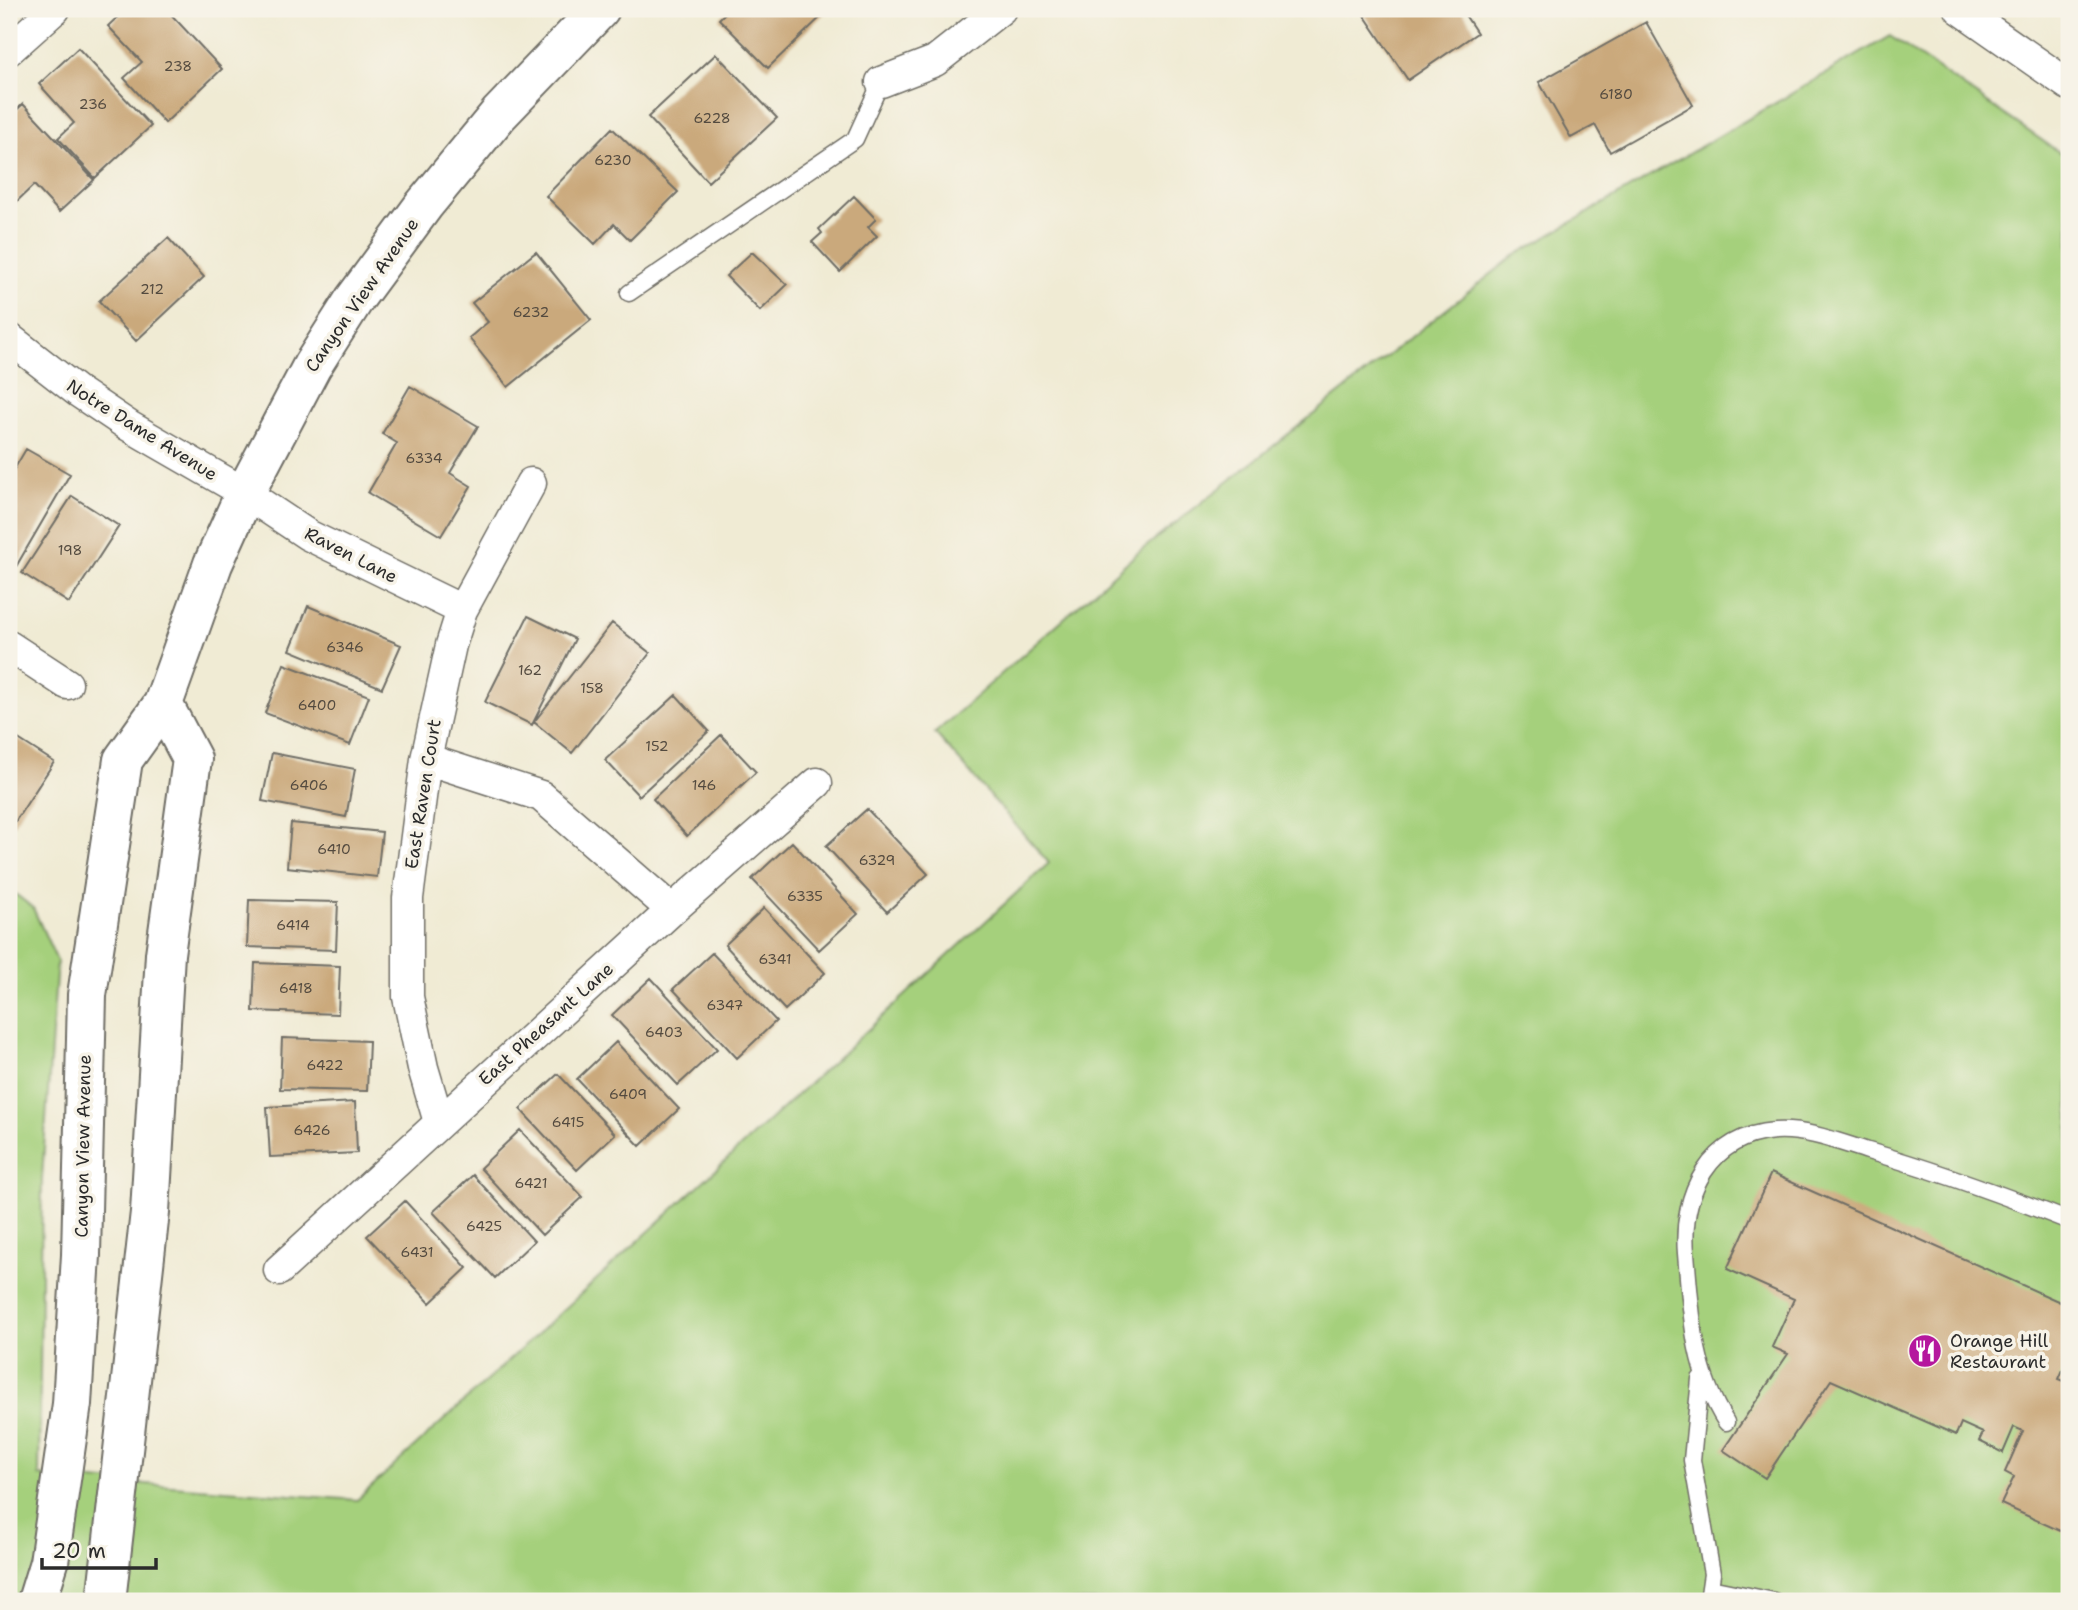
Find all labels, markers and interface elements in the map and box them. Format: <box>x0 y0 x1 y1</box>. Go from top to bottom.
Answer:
house number: 238 <box>164 57 192 75</box>
house number: 6180 <box>1599 85 1633 103</box>
house number: 236 <box>79 95 107 113</box>
house number: 6228 <box>693 109 731 127</box>
house number: 6230 <box>594 151 632 169</box>
street label: Canyon View Avenue <box>300 213 424 377</box>
house number: 212 <box>140 280 164 298</box>
house number: 6232 <box>513 303 549 321</box>
street label: Notre Dame Avenue <box>62 374 222 486</box>
house number: 6334 <box>406 449 443 467</box>
street label: Raven Lane <box>301 521 401 589</box>
house number: 198 <box>58 541 82 559</box>
house number: 6346 <box>326 638 364 656</box>
house number: 162 <box>518 661 542 679</box>
house number: 158 <box>580 679 604 697</box>
house number: 6400 <box>298 696 336 714</box>
street label: East Raven Court <box>399 717 447 871</box>
house number: 152 <box>645 737 669 755</box>
house number: 6406 <box>290 776 328 794</box>
house number: 146 <box>692 776 716 794</box>
house number: 6410 <box>317 840 351 858</box>
house number: 6329 <box>859 851 895 869</box>
house number: 6335 <box>787 887 823 905</box>
house number: 6414 <box>276 916 310 934</box>
house number: 6341 <box>758 950 792 968</box>
street label: East Pheasant Lane <box>473 957 619 1091</box>
house number: 6418 <box>279 979 313 997</box>
house number: 6347 <box>707 996 743 1014</box>
house number: 6403 <box>645 1023 683 1041</box>
street label: Canyon View Avenue <box>69 1054 97 1238</box>
house number: 6422 <box>306 1056 344 1074</box>
house number: 6409 <box>609 1085 647 1103</box>
house number: 6415 <box>552 1113 584 1131</box>
house number: 6426 <box>293 1121 331 1139</box>
house number: 6421 <box>514 1174 548 1192</box>
house number: 6425 <box>466 1217 502 1235</box>
house number: 6431 <box>400 1243 434 1261</box>
place label: Orange Hill Restaurant <box>1950 1329 2049 1374</box>
restaurant icon: Orange Hill Restaurant <box>1906 1332 1944 1370</box>
scale bar <box>42 1526 156 1570</box>
text: 20 m <box>52 1537 106 1565</box>

